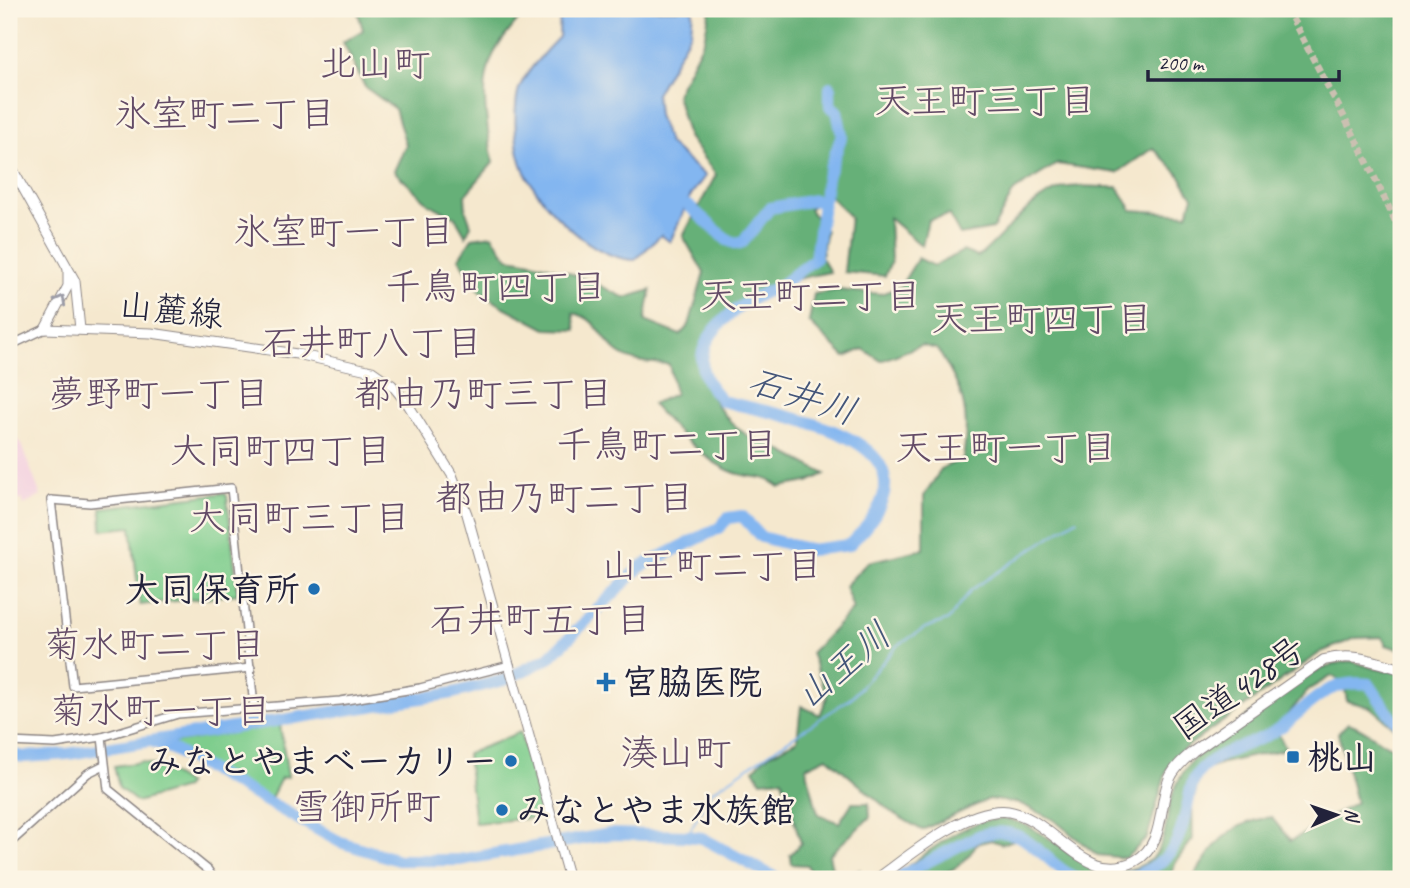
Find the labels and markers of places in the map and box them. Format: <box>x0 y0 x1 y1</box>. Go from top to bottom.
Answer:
place label: 大同保育所 <box>125 567 300 612</box>
marker: 大同保育所 <box>306 581 322 597</box>
place label: 宮脇医院 <box>622 660 762 705</box>
marker: 宮脇医院 <box>596 672 616 692</box>
place label: 桃山 <box>1307 735 1377 780</box>
place label: みなとやまベーカリー <box>147 739 497 784</box>
marker: 桃山 <box>1285 749 1301 765</box>
marker: みなとやまベーカリー <box>503 753 519 769</box>
place label: みなとやま水族館 <box>516 788 795 833</box>
marker: みなとやま水族館 <box>494 802 510 818</box>

